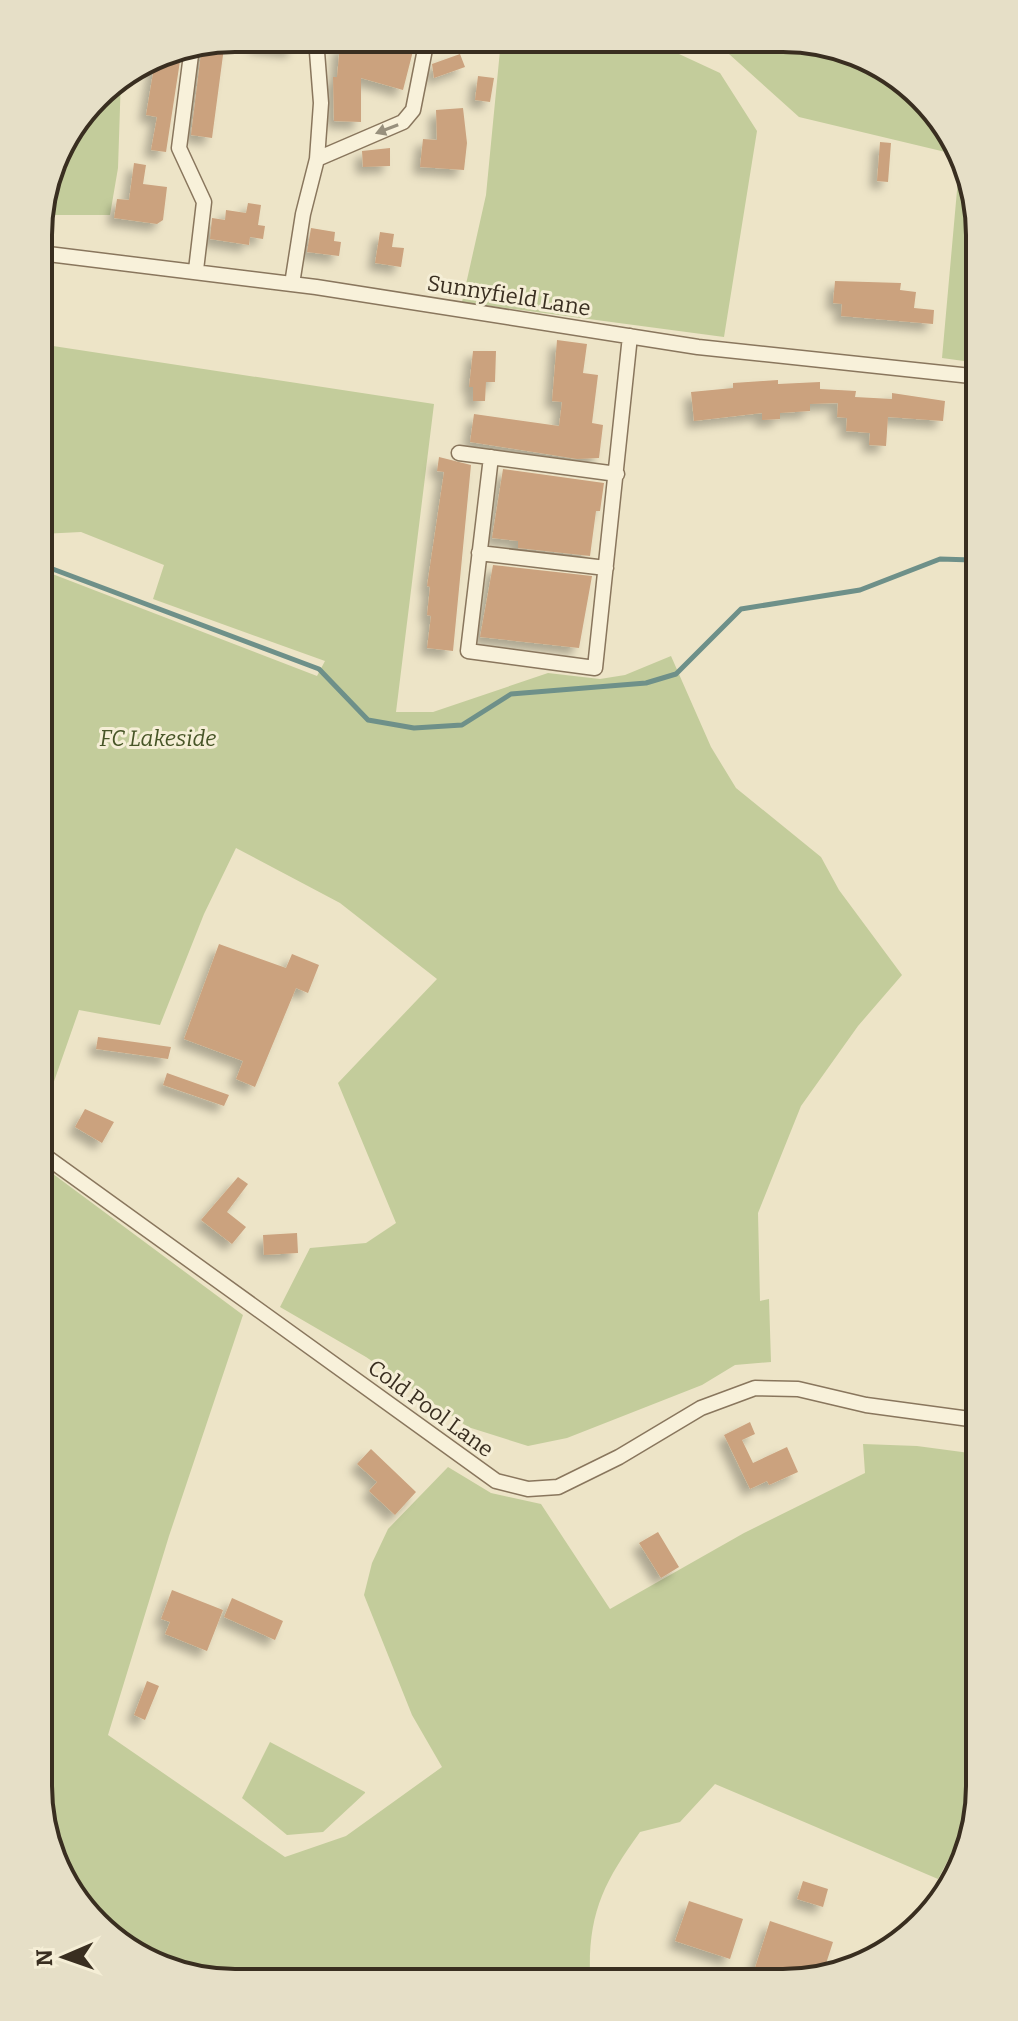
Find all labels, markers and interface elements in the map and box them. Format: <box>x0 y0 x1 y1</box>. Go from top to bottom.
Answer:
one-way arrow <box>375 123 399 136</box>
street label: Sunnyfield Lane <box>425 269 593 322</box>
park label: FC Lakeside <box>100 725 216 752</box>
street label: Cold Pool Lane <box>363 1354 499 1463</box>
north arrow <box>24 1917 104 1997</box>
text: N <box>31 1949 58 1967</box>

